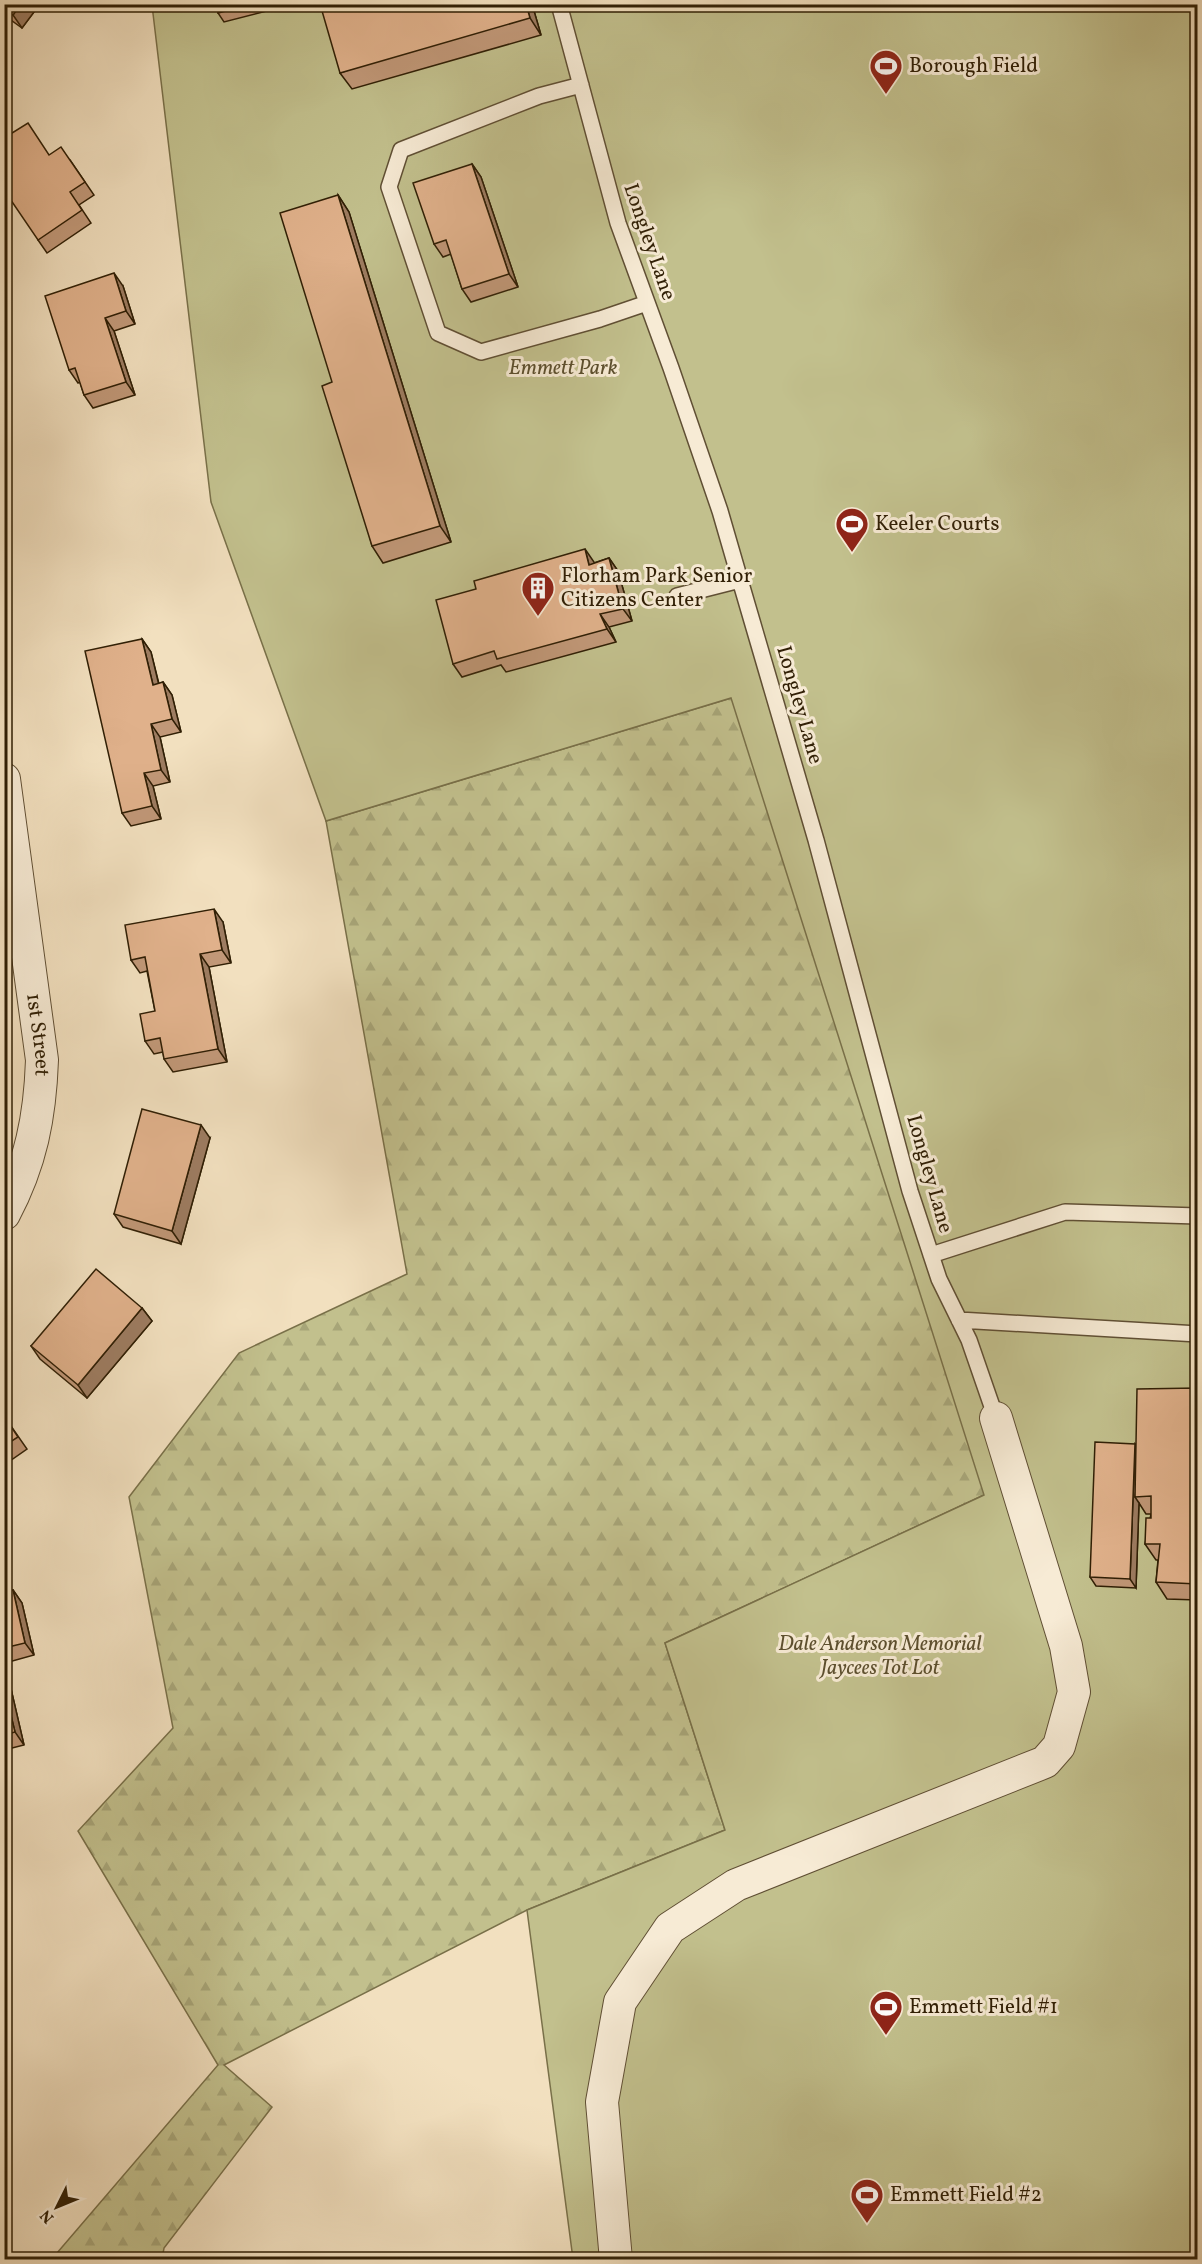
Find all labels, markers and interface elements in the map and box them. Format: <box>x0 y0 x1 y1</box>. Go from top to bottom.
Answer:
sports icon: Borough Field <box>868 48 904 95</box>
place label: Borough Field <box>909 52 1038 81</box>
street label: Longley Lane <box>615 180 683 304</box>
park label: Emmett Park <box>509 354 618 383</box>
sports icon: Keeler Courts <box>834 506 870 553</box>
place label: Keeler Courts <box>875 510 999 539</box>
place label: Florham Park Senior Citizens Center <box>561 562 752 615</box>
building icon: Florham Park Senior Citizens Center <box>520 570 556 617</box>
street label: Longley Lane <box>768 642 830 768</box>
street label: 1st Street <box>19 991 57 1077</box>
street label: Longley Lane <box>898 1111 960 1237</box>
park label: Dale Anderson Memorial Jaycees Tot Lot <box>778 1630 982 1683</box>
sports icon: Emmett Field #1 <box>868 1989 904 2036</box>
place label: Emmett Field #1 <box>909 1993 1058 2022</box>
north arrow <box>27 2177 87 2237</box>
sports icon: Emmett Field #2 <box>849 2177 885 2224</box>
place label: Emmett Field #2 <box>890 2181 1042 2210</box>
text: N <box>35 2204 60 2228</box>

